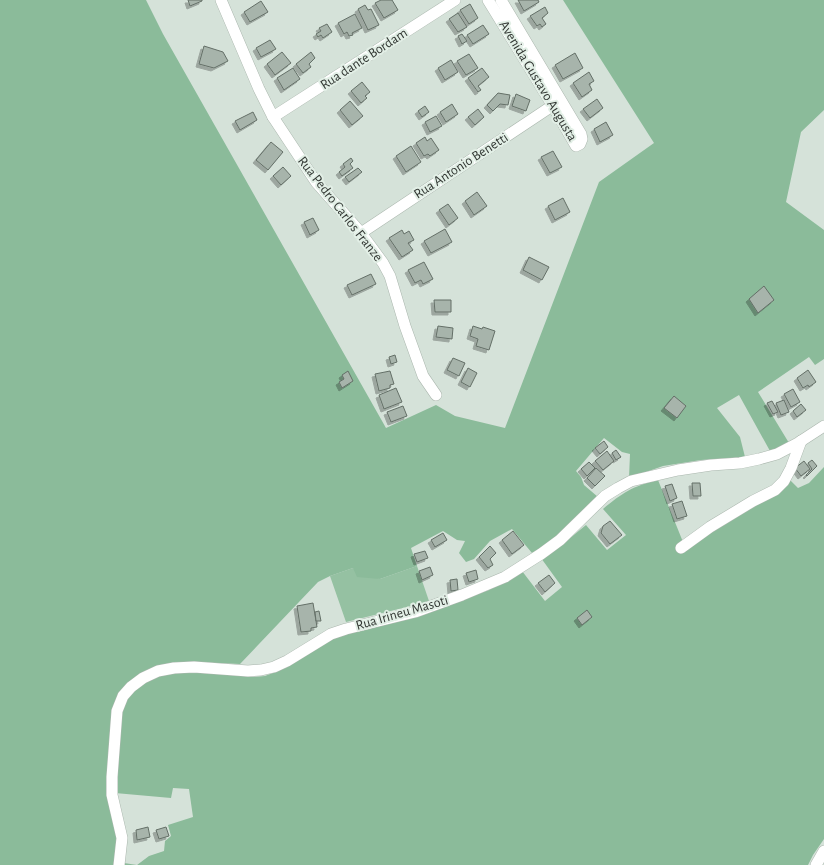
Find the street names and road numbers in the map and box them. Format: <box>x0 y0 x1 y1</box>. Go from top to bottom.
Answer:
street label: Avenida Gustavo Augusta <box>497 18 580 144</box>
street label: Rua dante Bordam <box>318 26 410 92</box>
street label: Rua Antonio Benetti <box>411 130 511 202</box>
street label: Rua Pedro Carlos Franze <box>295 154 385 264</box>
street label: Rua Irineu Masoti <box>354 593 450 633</box>

